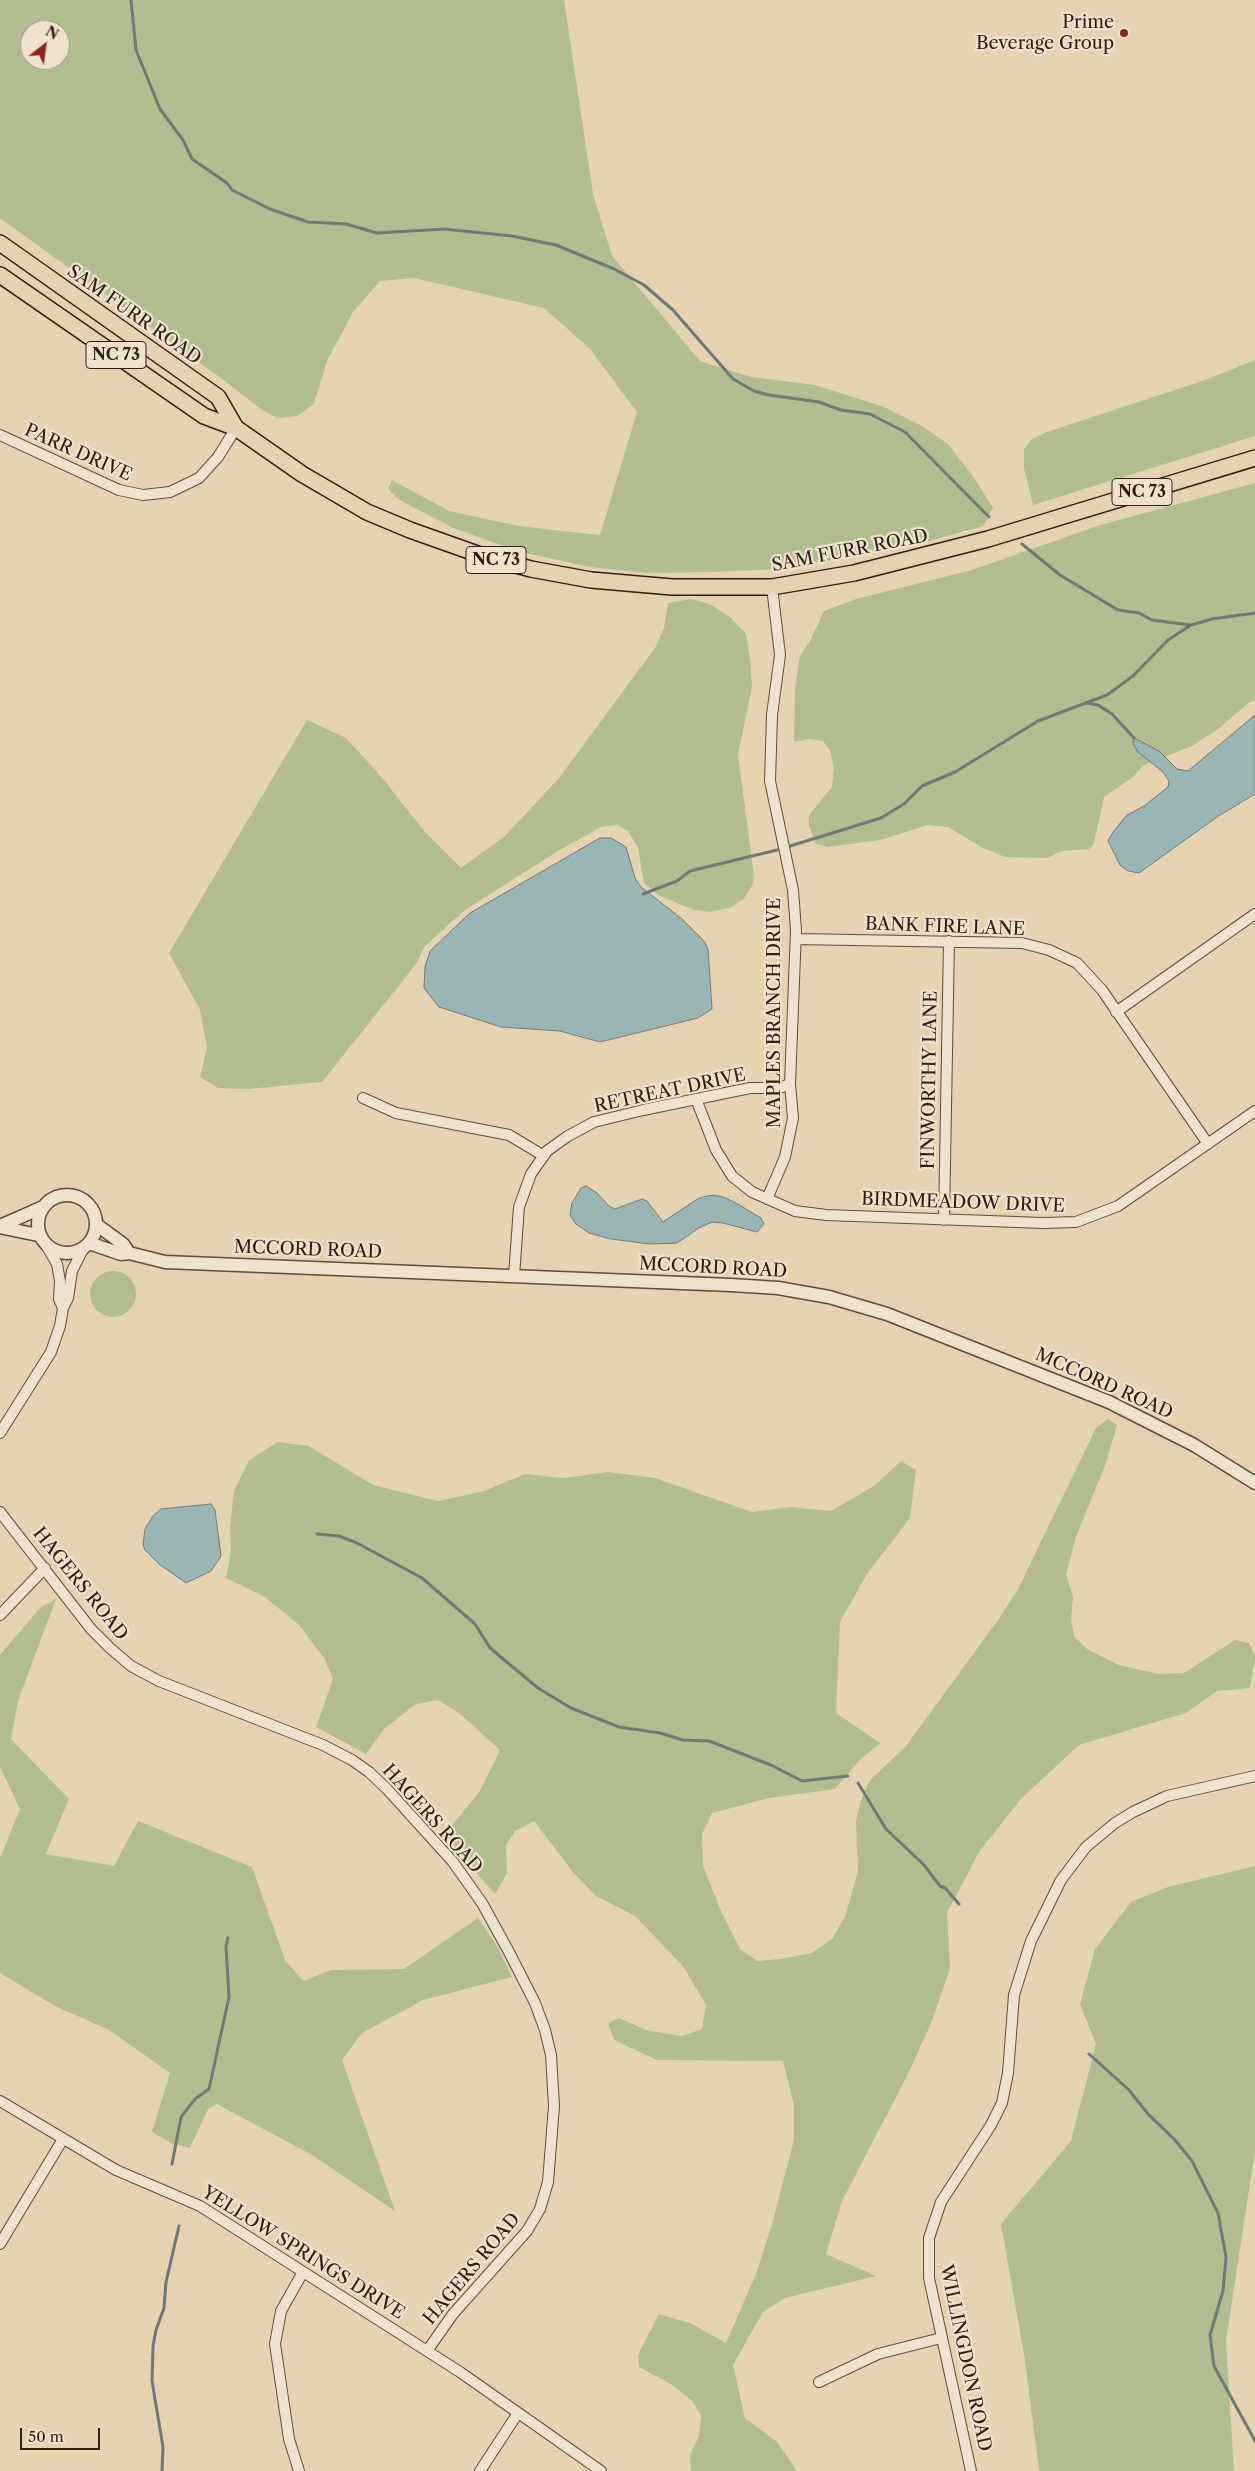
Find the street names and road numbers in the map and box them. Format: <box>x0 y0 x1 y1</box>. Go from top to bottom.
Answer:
street label: SAM FURR ROAD <box>63 261 205 369</box>
road number: NC 73 <box>86 342 146 368</box>
street label: PARR DRIVE <box>21 420 135 486</box>
road number: NC 73 <box>1112 478 1172 506</box>
street label: SAM FURR ROAD <box>770 525 930 577</box>
road number: NC 73 <box>466 546 526 574</box>
street label: MAPLES BRANCH DRIVE <box>764 898 786 1128</box>
street label: BANK FIRE LANE <box>864 913 1026 941</box>
street label: FINWORTHY LANE <box>918 990 942 1170</box>
street label: RETREAT DRIVE <box>592 1064 748 1118</box>
street label: BIRDMEADOW DRIVE <box>861 1189 1065 1217</box>
street label: MCCORD ROAD <box>233 1237 383 1263</box>
street label: MCCORD ROAD <box>638 1253 788 1283</box>
street label: MCCORD ROAD <box>1032 1344 1176 1424</box>
street label: HAGERS ROAD <box>28 1523 132 1645</box>
street label: HAGERS ROAD <box>377 1760 487 1878</box>
street label: YELLOW SPRINGS DRIVE <box>198 2182 408 2324</box>
street label: HAGERS ROAD <box>419 2209 525 2329</box>
street label: WILLINGDON ROAD <box>935 2263 995 2453</box>

